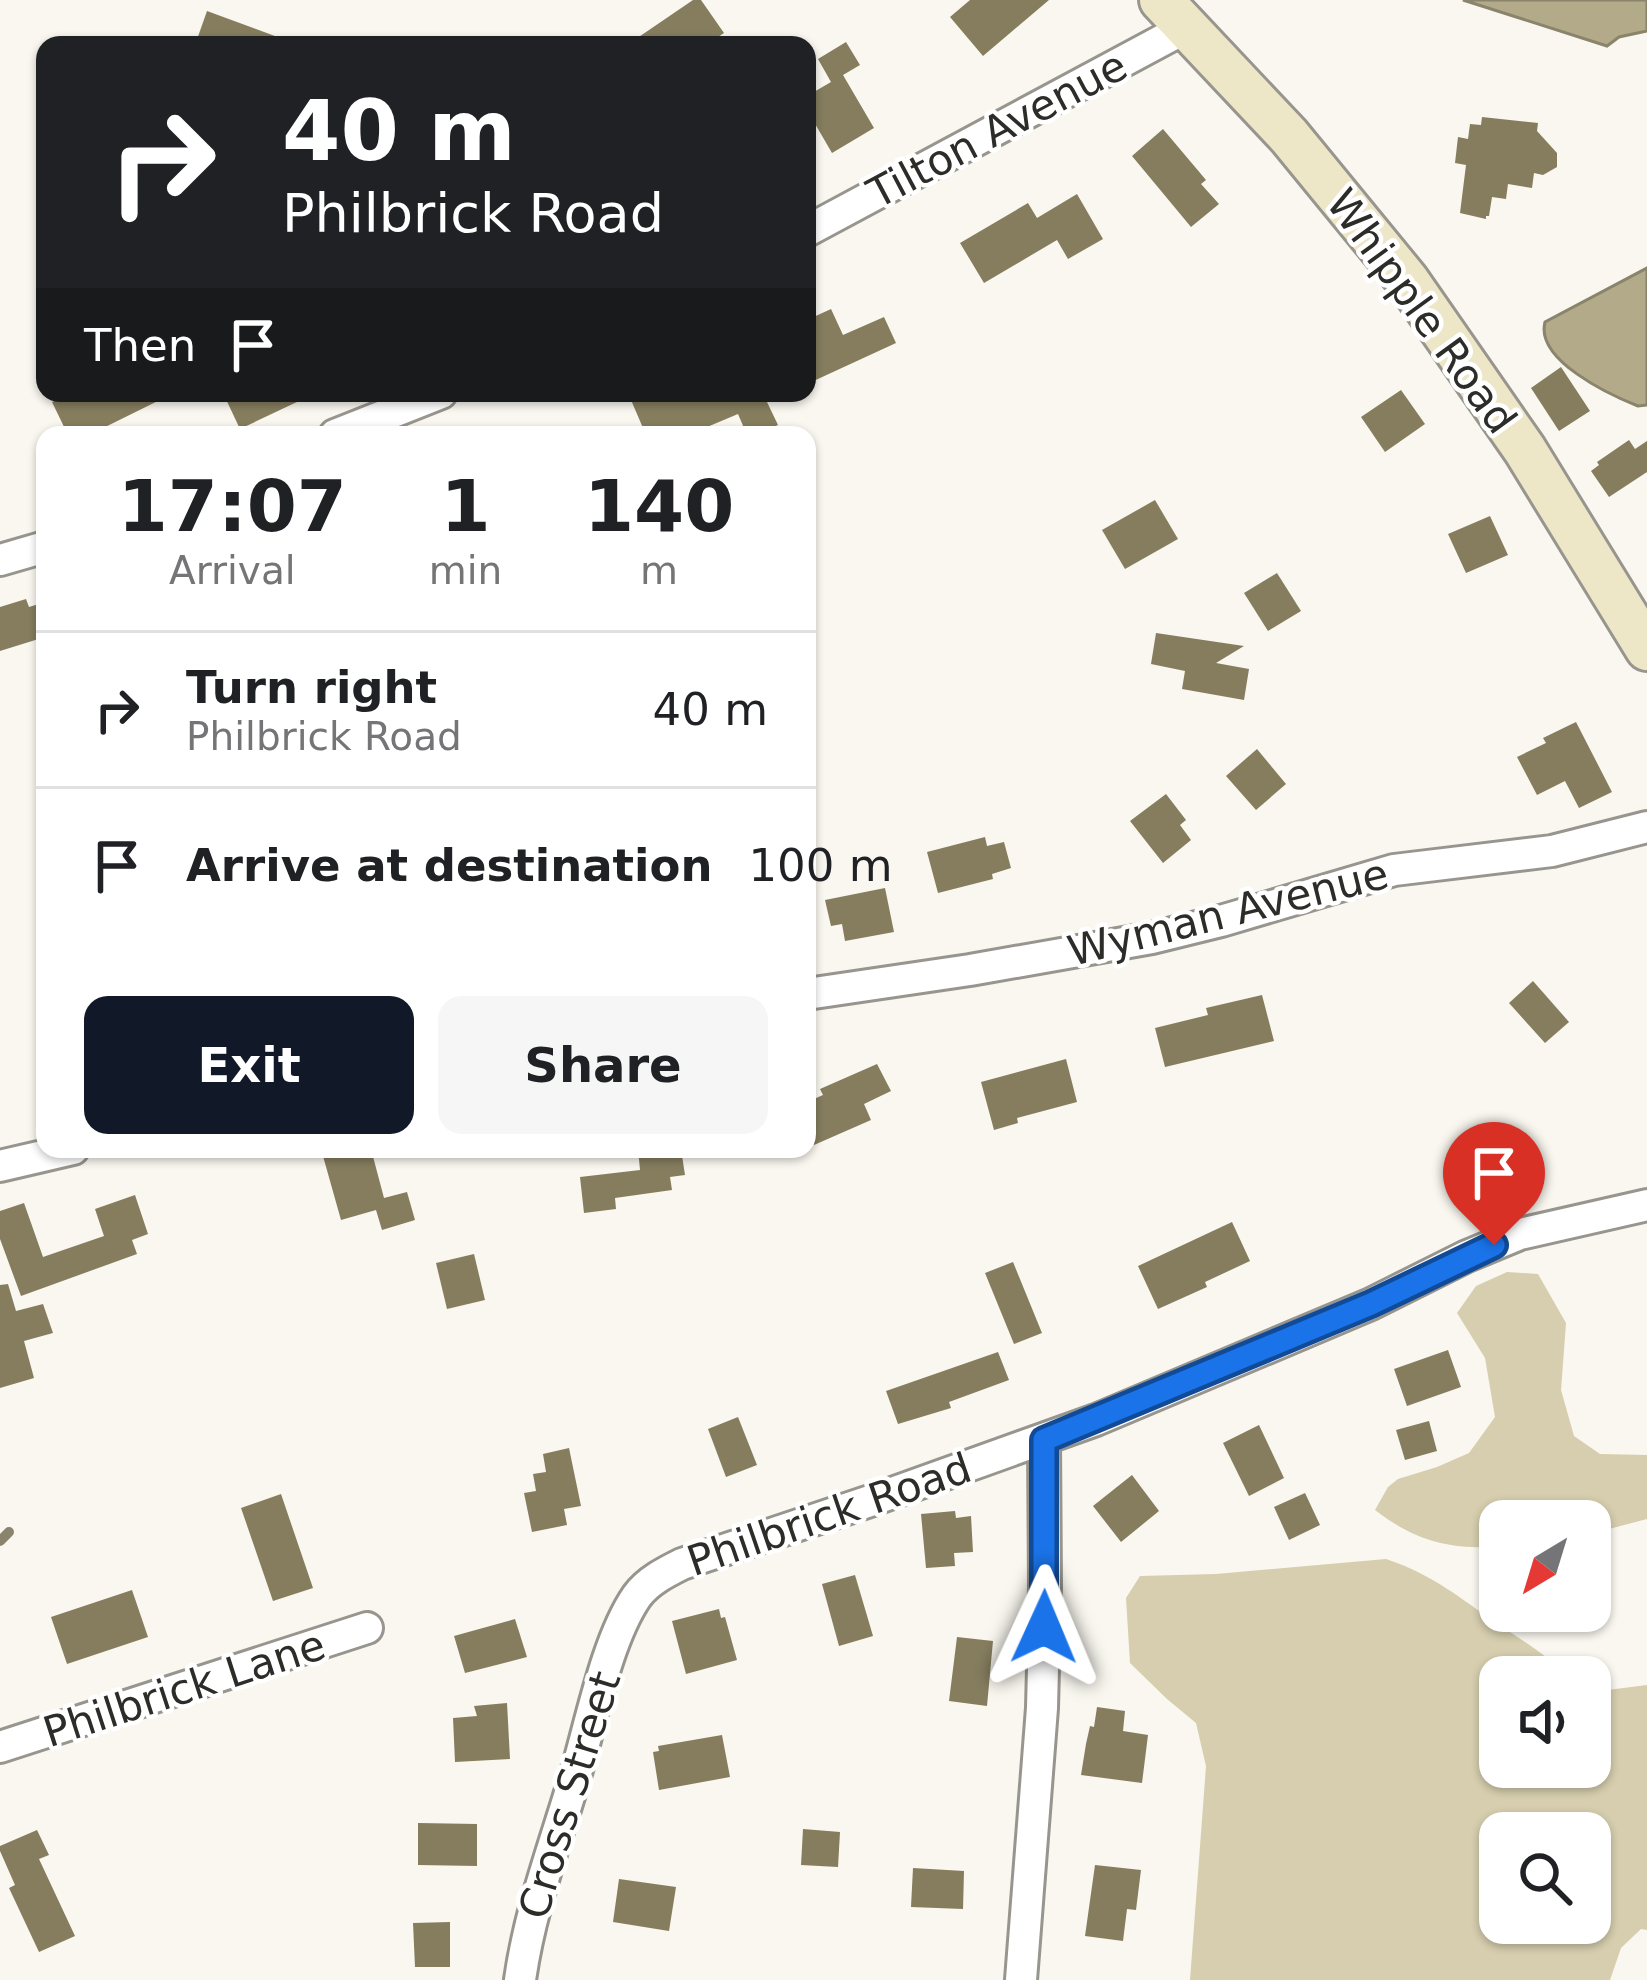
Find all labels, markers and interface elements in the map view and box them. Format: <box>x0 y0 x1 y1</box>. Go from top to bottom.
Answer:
street label: Tilton Avenue <box>859 41 1135 219</box>
text: 40 m <box>282 82 516 180</box>
icon: right <box>84 84 240 240</box>
street label: Whipple Road <box>1317 180 1526 443</box>
text: Philbrick Road <box>282 182 664 245</box>
icon: arrive <box>220 312 286 378</box>
text: Then <box>84 319 196 372</box>
text: 17:07 <box>118 464 347 548</box>
text: 1 <box>440 464 490 548</box>
text: 140 <box>584 464 734 548</box>
text: Arrival <box>169 548 296 593</box>
text: min <box>429 548 502 593</box>
text: m <box>640 548 678 593</box>
text: Turn right <box>186 661 437 714</box>
icon: right <box>84 677 150 743</box>
text: 40 m <box>653 683 768 736</box>
text: Philbrick Road <box>186 714 462 759</box>
icon: arrive <box>84 833 150 899</box>
text: Arrive at destination <box>186 839 712 892</box>
text: 100 m <box>748 839 892 892</box>
street label: Wyman Avenue <box>1063 849 1393 976</box>
button: Exit <box>84 996 414 1134</box>
button: Share <box>438 996 768 1134</box>
pin <box>1443 1122 1545 1245</box>
icon: arrive <box>1461 1140 1527 1206</box>
street label: Philbrick Road <box>681 1443 978 1586</box>
north arrow <box>1479 1500 1611 1632</box>
map controls <box>1479 1500 1611 1944</box>
position arrow <box>981 1564 1107 1690</box>
street label: Philbrick Lane <box>37 1620 331 1757</box>
button: sound <box>1479 1656 1611 1788</box>
street label: Cross Street <box>509 1666 630 1925</box>
button: search <box>1479 1812 1611 1944</box>

